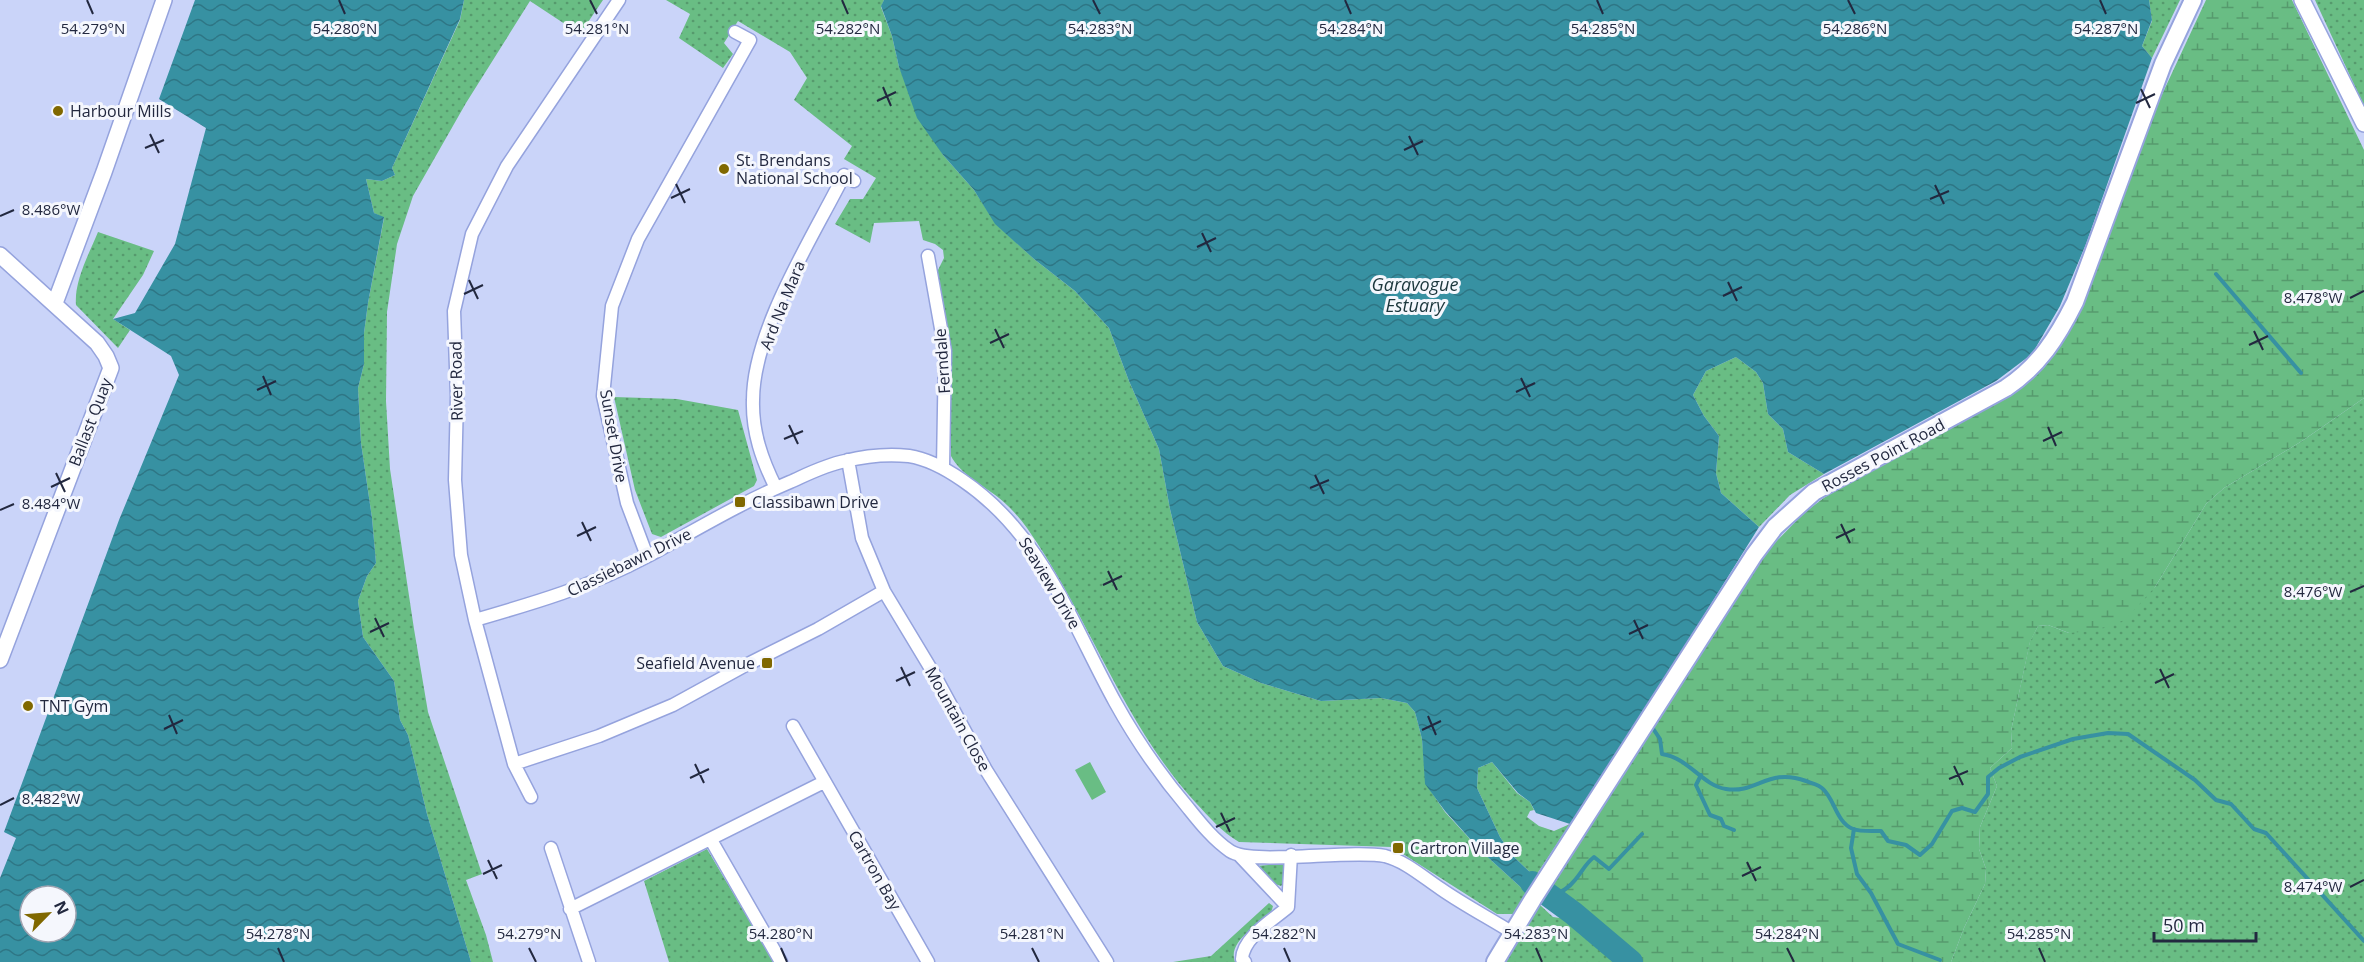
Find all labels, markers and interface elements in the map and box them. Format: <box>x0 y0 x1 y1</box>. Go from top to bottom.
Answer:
text: 54.279°N <box>61 18 125 38</box>
text: 54.280°N <box>313 18 377 38</box>
text: 54.281°N <box>565 18 629 38</box>
text: 54.282°N <box>816 18 880 38</box>
text: 54.283°N <box>1068 18 1132 38</box>
text: 54.284°N <box>1319 18 1383 38</box>
text: 54.285°N <box>1571 18 1635 38</box>
text: 54.286°N <box>1823 18 1887 38</box>
text: 54.287°N <box>2074 18 2138 38</box>
place label: Harbour Mills <box>70 100 171 122</box>
marker: Harbour Mills <box>51 104 65 118</box>
place label: St. Brendans National School <box>736 149 853 189</box>
marker: St. Brendans National School <box>717 162 731 176</box>
text: 8.486°W <box>22 199 80 219</box>
street label: Ard Na Mara <box>754 257 810 353</box>
water label: Garavogue Estuary <box>1372 272 1458 317</box>
text: 8.478°W <box>2284 287 2342 307</box>
street label: Ferndale <box>929 328 955 394</box>
street label: River Road <box>444 341 468 421</box>
street label: Ballast Quay <box>63 374 117 469</box>
street label: Sunset Drive <box>595 388 633 484</box>
street label: Rosses Point Road <box>1818 413 1948 497</box>
place label: Classibawn Drive <box>752 491 879 513</box>
text: 8.484°W <box>22 493 80 513</box>
marker: Classibawn Drive <box>733 495 747 509</box>
street label: Classiebawn Drive <box>563 522 695 602</box>
street label: Seaview Drive <box>1014 533 1086 633</box>
text: 8.476°W <box>2284 581 2342 601</box>
place label: Seafield Avenue <box>636 652 755 674</box>
marker: Seafield Avenue <box>760 656 774 670</box>
street label: Mountain Close <box>920 663 996 775</box>
place label: TNT Gym <box>40 695 108 717</box>
marker: TNT Gym <box>21 699 35 713</box>
text: 8.482°W <box>22 788 80 808</box>
street label: Cartron Bay <box>843 826 907 915</box>
place label: Cartron Village <box>1410 837 1520 859</box>
marker: Cartron Village <box>1391 841 1405 855</box>
text: 8.474°W <box>2284 876 2342 896</box>
north arrow <box>18 884 78 944</box>
text: N <box>49 897 74 918</box>
scale bar <box>2154 905 2256 943</box>
text: 50 m <box>2163 913 2205 937</box>
text: 54.278°N <box>246 923 310 943</box>
text: 54.279°N <box>497 923 561 943</box>
text: 54.280°N <box>749 923 813 943</box>
text: 54.281°N <box>1000 923 1064 943</box>
text: 54.282°N <box>1252 923 1316 943</box>
text: 54.283°N <box>1504 923 1568 943</box>
text: 54.284°N <box>1755 923 1819 943</box>
text: 54.285°N <box>2007 923 2071 943</box>

